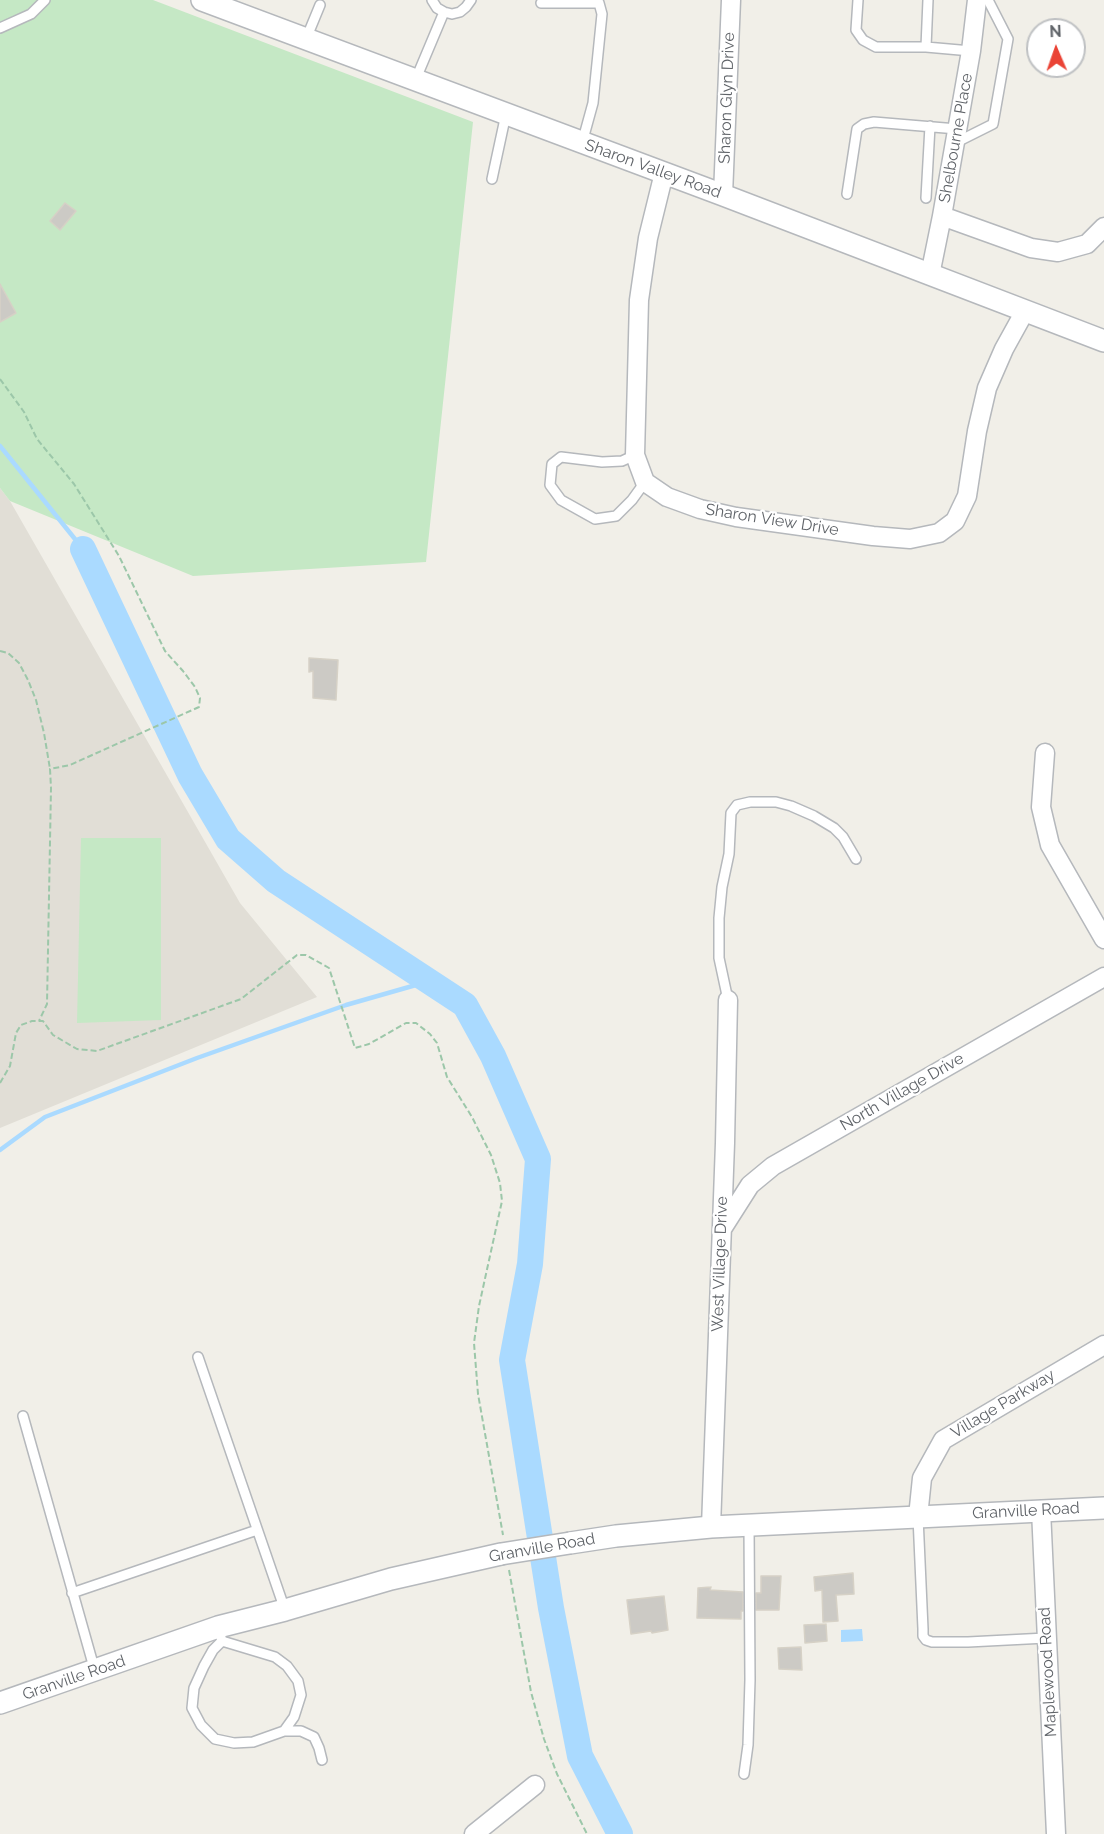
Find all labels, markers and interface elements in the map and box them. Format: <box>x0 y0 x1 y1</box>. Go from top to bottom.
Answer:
north arrow <box>1026 18 1086 78</box>
text: N <box>1049 22 1062 41</box>
street label: Sharon Glyn Drive <box>715 32 739 164</box>
street label: Shelbourne Place <box>935 72 977 204</box>
street label: Sharon Valley Road <box>582 135 724 203</box>
street label: Sharon View Drive <box>704 500 840 540</box>
street label: North Village Drive <box>837 1049 967 1135</box>
street label: West Village Drive <box>708 1196 732 1332</box>
street label: Village Parkway <box>948 1365 1058 1443</box>
street label: Granville Road <box>972 1499 1080 1523</box>
street label: Granville Road <box>487 1529 597 1567</box>
street label: Maplewood Road <box>1035 1606 1061 1738</box>
street label: Granville Road <box>20 1651 128 1705</box>

